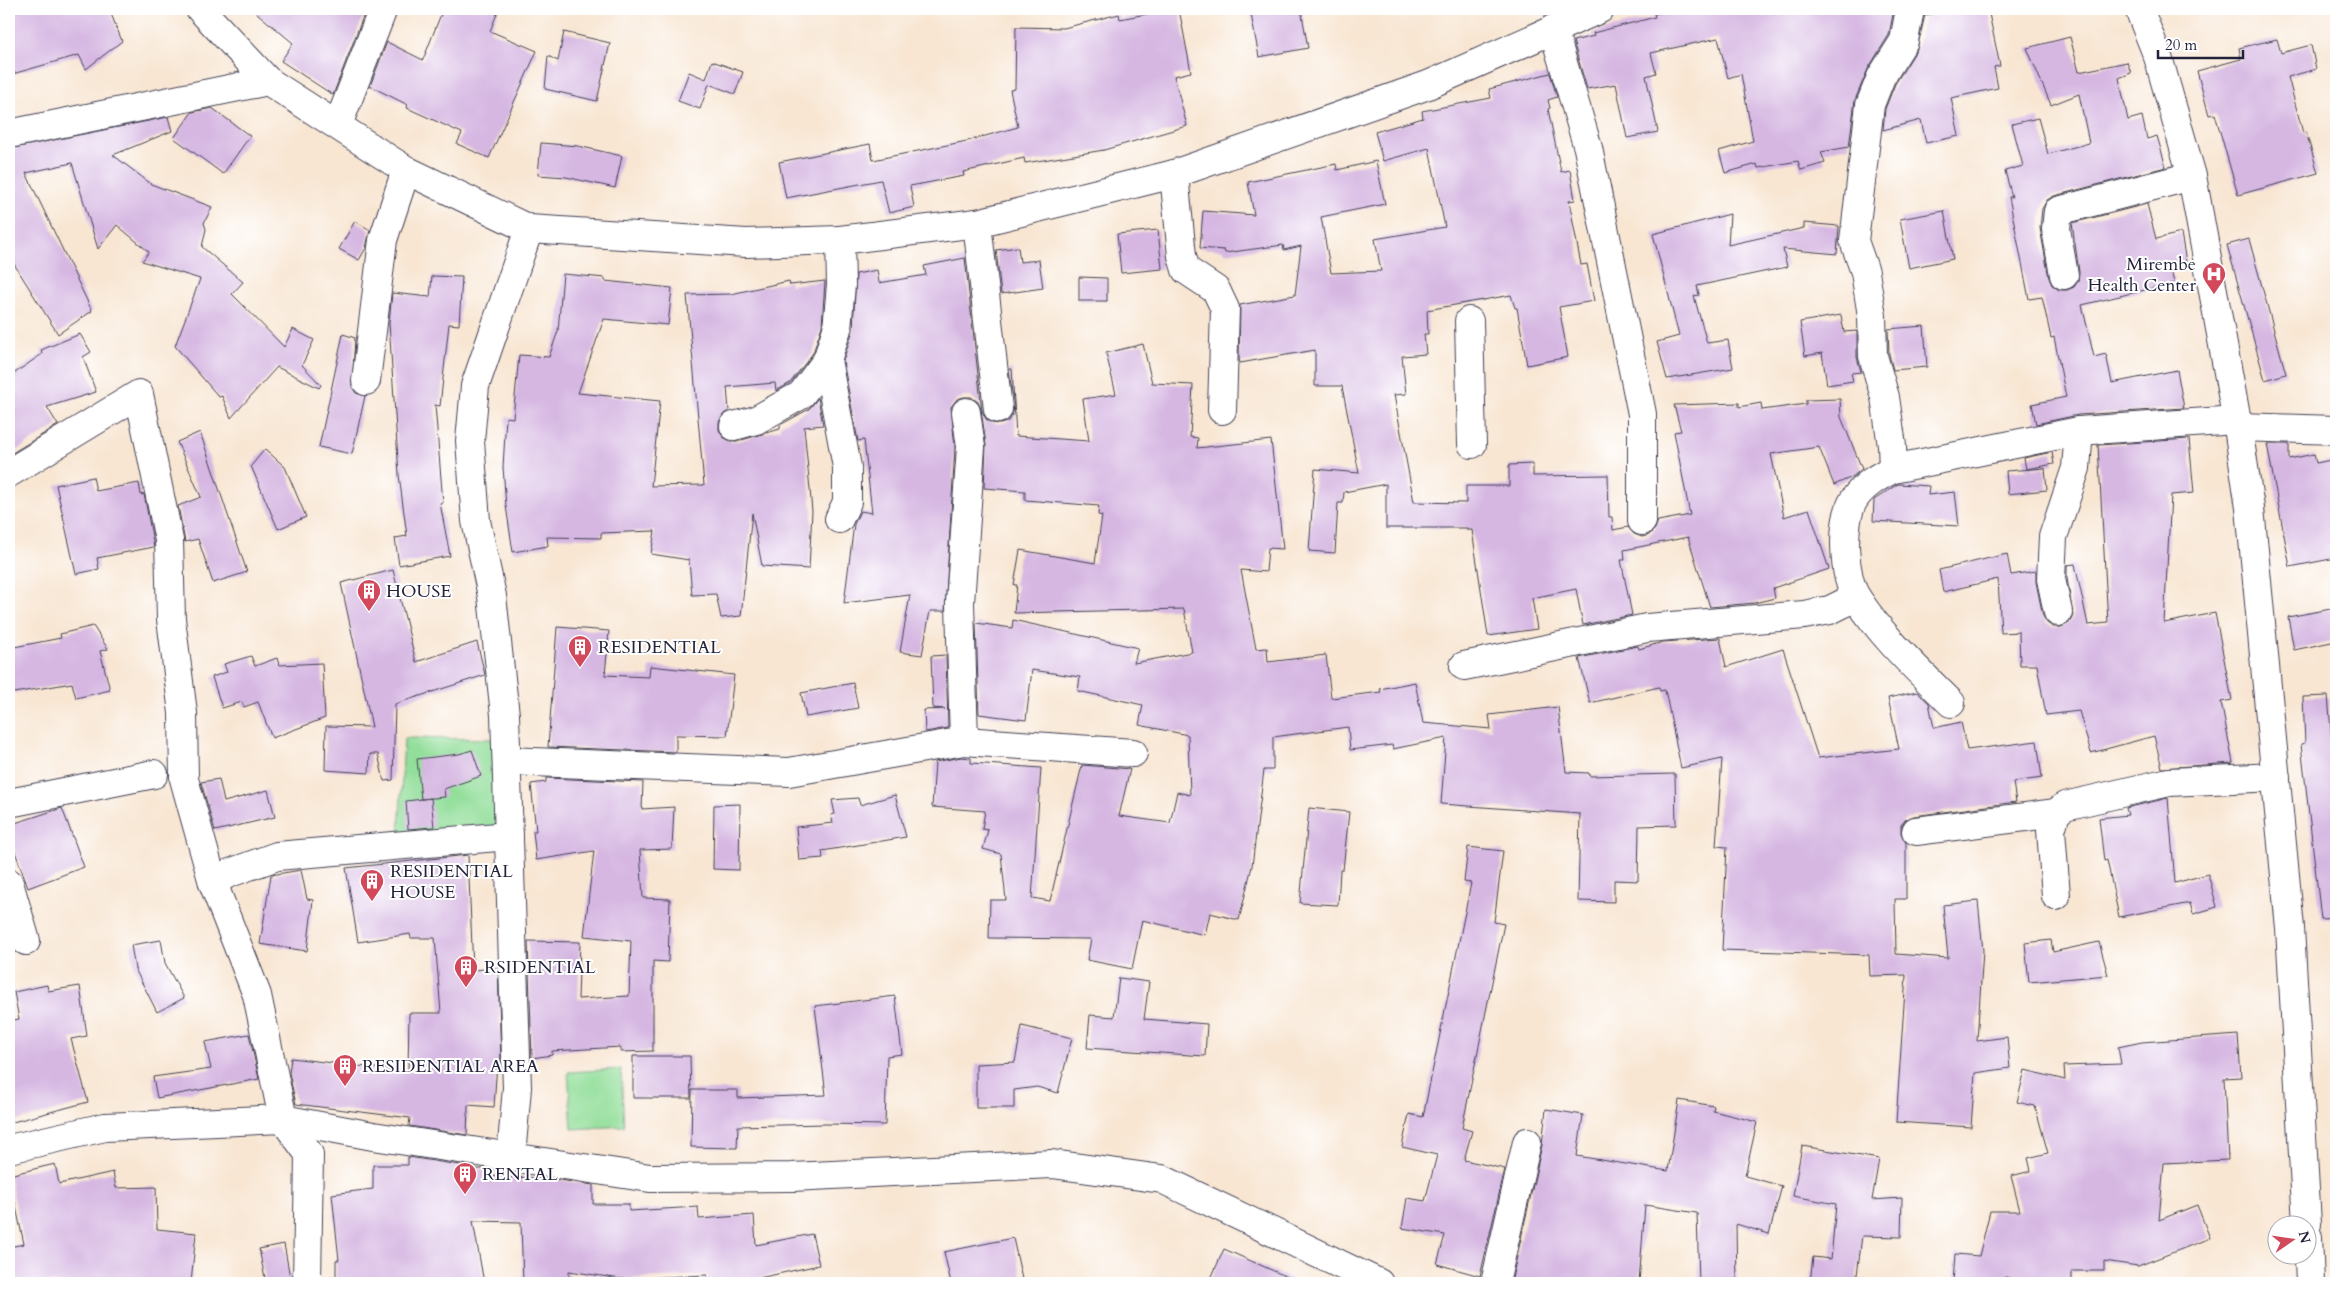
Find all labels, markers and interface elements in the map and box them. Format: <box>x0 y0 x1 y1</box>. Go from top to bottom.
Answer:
scale bar <box>2158 28 2242 60</box>
text: 20 m <box>2165 35 2197 55</box>
place label: Mirembe Health Center <box>2087 252 2196 298</box>
hospital icon: Mirembe Health Center <box>2201 261 2227 295</box>
building icon: HOUSE <box>356 578 382 612</box>
place label: HOUSE <box>386 579 451 604</box>
building icon: RESIDENTIAL <box>567 634 593 668</box>
place label: RESIDENTIAL <box>598 635 721 660</box>
place label: RESIDENTIAL HOUSE <box>390 859 513 905</box>
building icon: RESIDENTIAL HOUSE <box>359 868 385 902</box>
building icon: RSIDENTIAL <box>453 954 479 988</box>
place label: RSIDENTIAL <box>484 955 596 980</box>
building icon: RESIDENTIAL AREA <box>332 1053 358 1087</box>
place label: RESIDENTIAL AREA <box>362 1054 539 1079</box>
building icon: RENTAL <box>452 1161 478 1195</box>
place label: RENTAL <box>482 1162 558 1187</box>
north arrow <box>2268 1214 2318 1264</box>
text: N <box>2294 1229 2315 1245</box>

